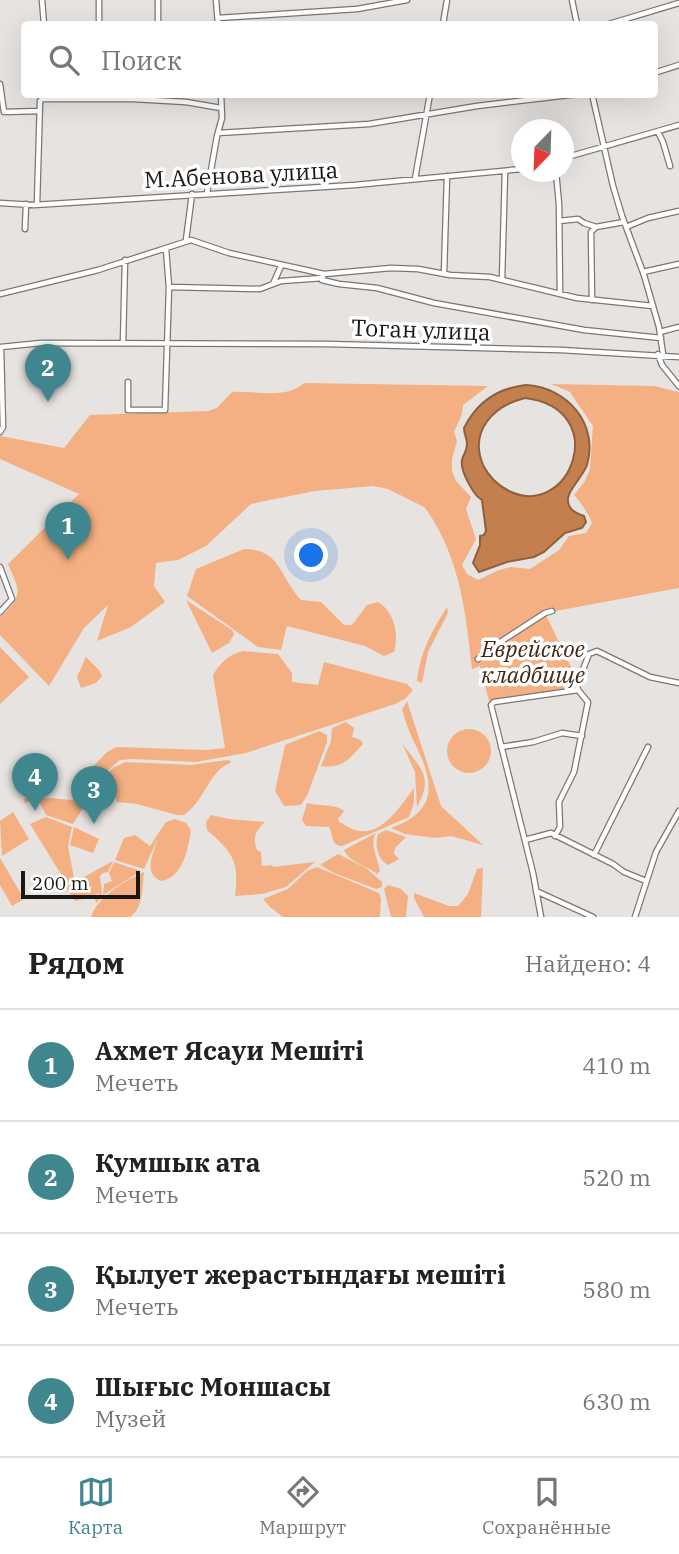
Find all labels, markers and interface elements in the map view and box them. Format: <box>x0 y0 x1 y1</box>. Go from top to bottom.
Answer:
search box <box>21 21 658 98</box>
icon: search <box>45 41 83 79</box>
text: Поиск <box>101 43 182 77</box>
north arrow <box>511 119 574 182</box>
street label: М.Абенова улица <box>143 154 339 194</box>
street label: Тоган улица <box>351 312 491 346</box>
pin: 2 <box>25 344 71 402</box>
pin: 1 <box>45 502 91 560</box>
your location <box>294 538 328 572</box>
park label: Еврейское кладбище <box>480 633 585 689</box>
pin: 4 <box>12 753 58 811</box>
pin: 3 <box>71 766 117 824</box>
scale bar <box>21 868 140 900</box>
text: 200 m <box>32 871 89 895</box>
text: Рядом <box>28 943 124 982</box>
text: Найдено: 4 <box>525 948 651 978</box>
text: Ахмет Ясауи Мешіті <box>95 1033 364 1067</box>
text: 1 <box>44 1050 58 1080</box>
text: 410 m <box>582 1050 651 1080</box>
text: Мечеть <box>95 1067 179 1097</box>
text: Кумшык ата <box>95 1145 261 1179</box>
text: 2 <box>44 1162 58 1192</box>
text: 520 m <box>582 1162 651 1192</box>
text: Мечеть <box>95 1179 179 1209</box>
text: Қылует жерастындағы мешіті <box>95 1257 506 1291</box>
text: 3 <box>44 1274 58 1304</box>
text: 580 m <box>582 1274 651 1304</box>
text: Мечеть <box>95 1291 179 1321</box>
text: Шығыс Моншасы <box>95 1369 331 1403</box>
text: 4 <box>44 1386 58 1416</box>
text: 630 m <box>582 1386 651 1416</box>
text: Музей <box>95 1403 166 1433</box>
tab: Карта <box>68 1473 123 1539</box>
tab: Маршрут <box>259 1473 346 1539</box>
tab: Сохранённые <box>482 1473 611 1539</box>

